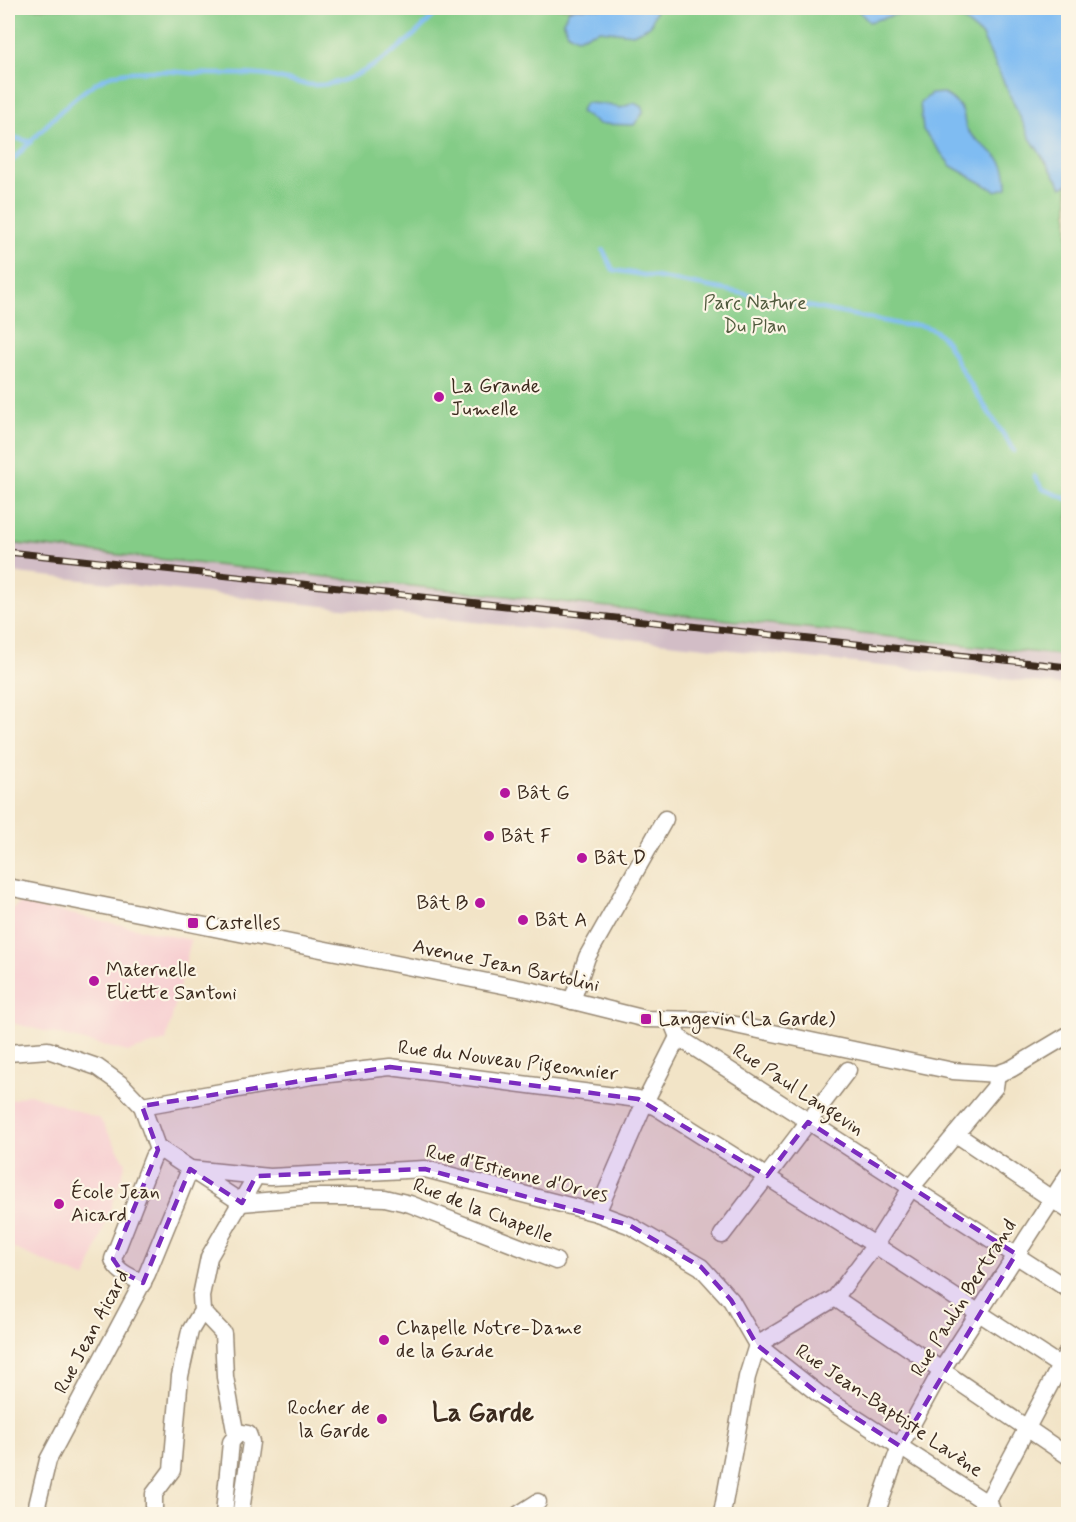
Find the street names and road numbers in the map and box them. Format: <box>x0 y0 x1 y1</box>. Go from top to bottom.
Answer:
street label: Avenue Jean Bartolini <box>410 933 602 999</box>
street label: Rue du Nouveau Pigeonnier <box>396 1034 620 1090</box>
street label: Rue Paul Langevin <box>726 1037 869 1144</box>
street label: Rue d'Estienne d'Orves <box>423 1138 611 1210</box>
street label: Rue de la Chapelle <box>409 1172 557 1250</box>
street label: Rue Paulin Bertrand <box>905 1214 1023 1382</box>
street label: Rue Jean Aicard <box>48 1265 136 1399</box>
street label: Rue Jean-Baptiste Lavène <box>790 1338 988 1484</box>

